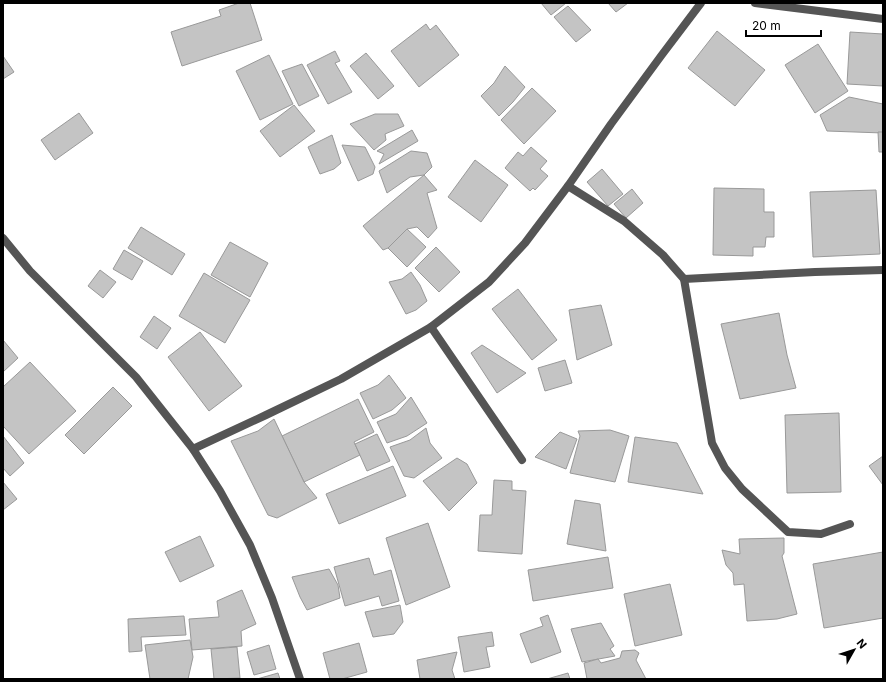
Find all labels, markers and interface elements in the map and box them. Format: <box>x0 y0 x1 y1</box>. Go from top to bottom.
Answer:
scale bar <box>746 12 821 38</box>
text: 20 m <box>752 18 781 33</box>
north arrow <box>834 630 874 670</box>
text: N <box>854 636 870 651</box>

